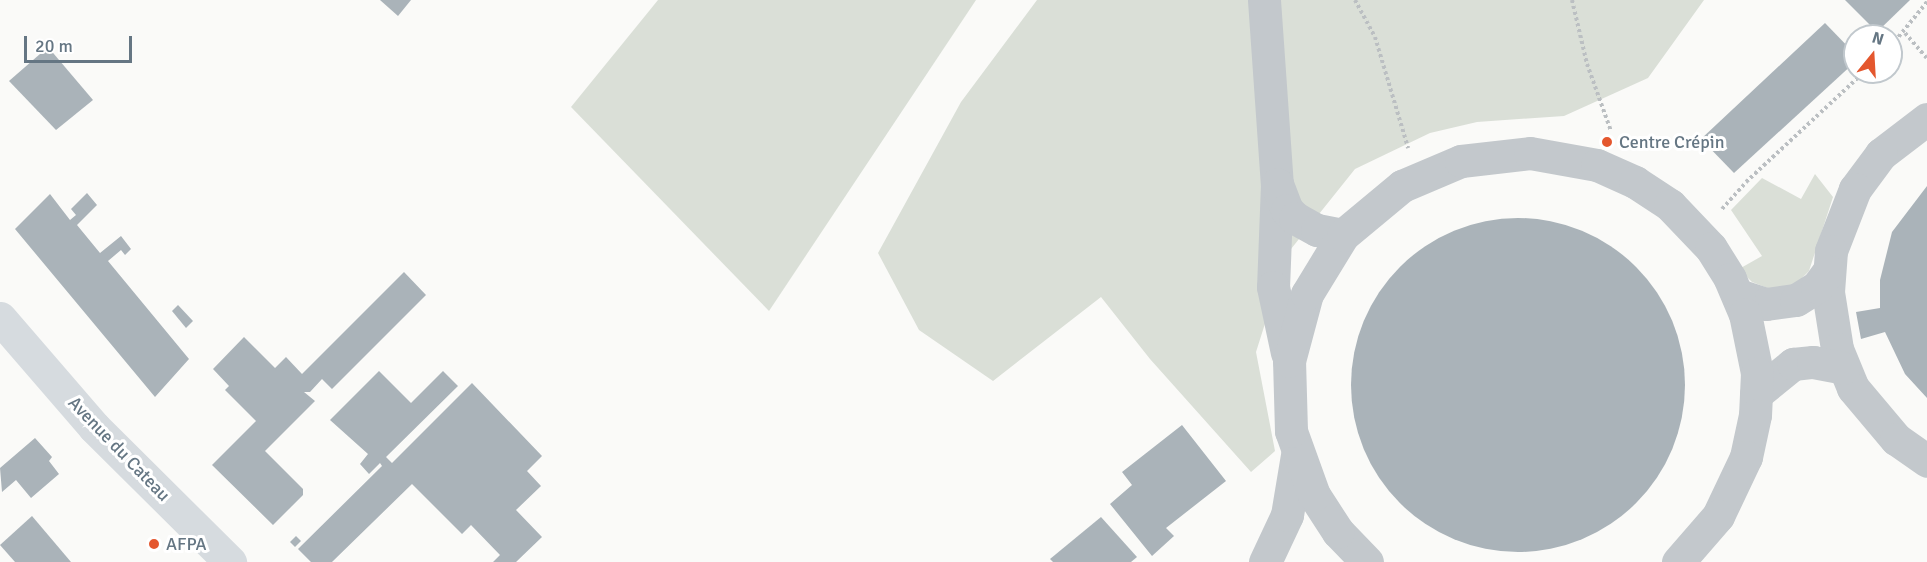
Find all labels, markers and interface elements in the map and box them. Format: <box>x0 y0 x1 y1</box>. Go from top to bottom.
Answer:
scale bar <box>27 24 135 62</box>
north arrow <box>1843 24 1903 84</box>
text: N <box>1870 28 1886 50</box>
text: 20 m <box>35 35 73 57</box>
place label: Centre Crépin <box>1619 131 1725 153</box>
marker: Centre Crépin <box>1600 135 1614 149</box>
street label: Avenue du Cateau <box>64 392 174 506</box>
place label: AFPA <box>166 533 207 555</box>
marker: AFPA <box>147 537 161 551</box>

